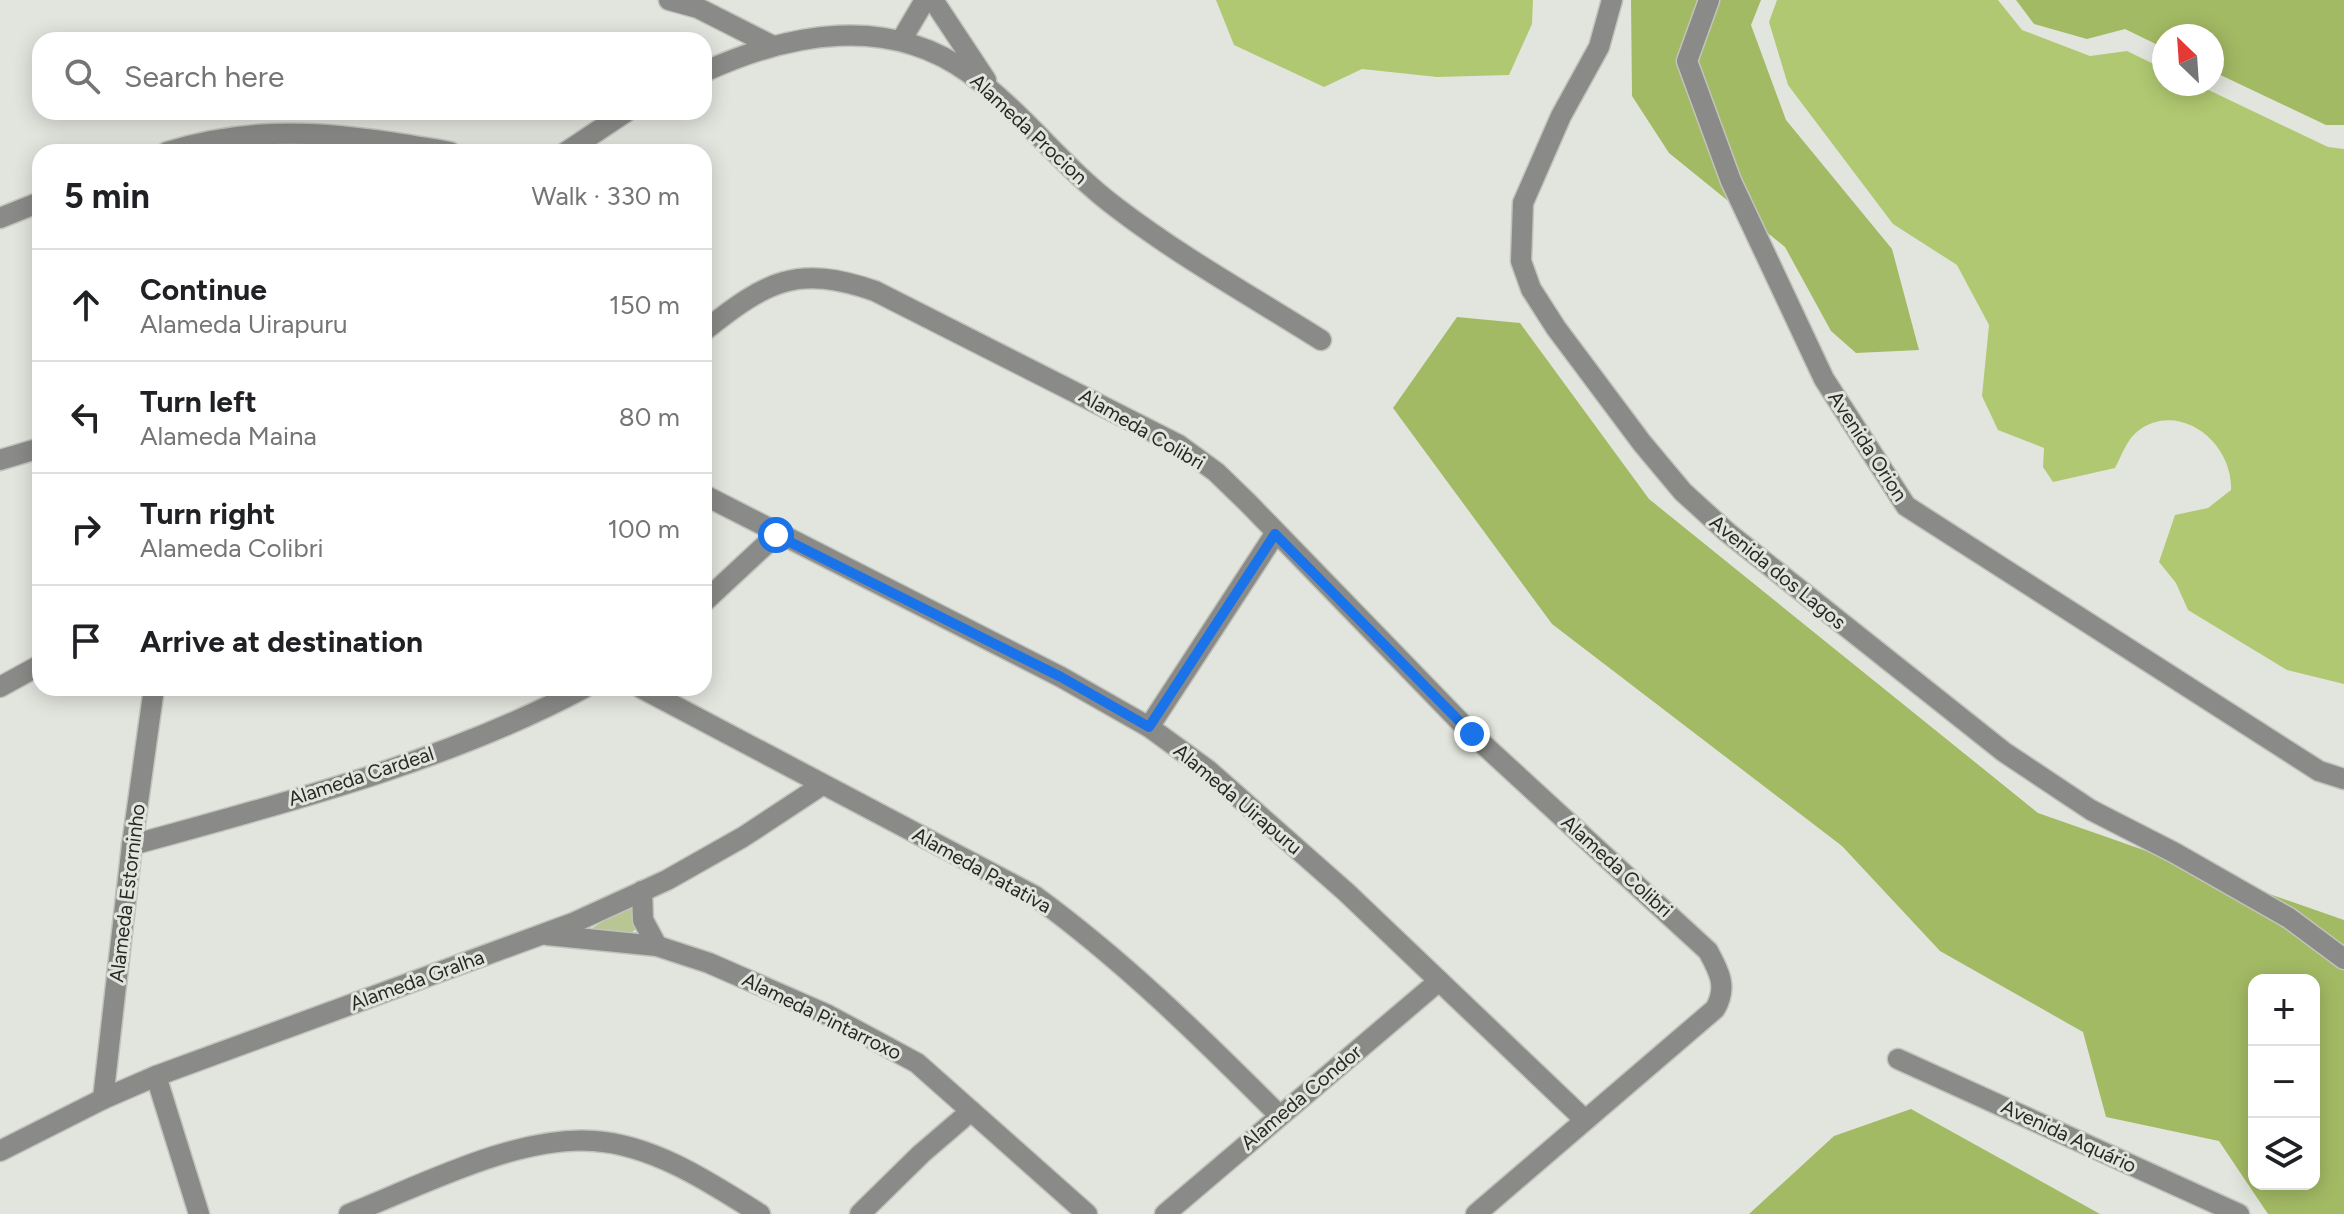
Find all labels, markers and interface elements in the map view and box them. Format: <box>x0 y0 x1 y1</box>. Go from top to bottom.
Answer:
north arrow <box>2152 24 2224 96</box>
search box <box>32 32 712 120</box>
icon: search <box>60 54 104 98</box>
text: Search here <box>124 58 284 95</box>
street label: Alameda Procion <box>966 69 1092 189</box>
text: 5 min <box>64 176 150 217</box>
text: Walk · 330 m <box>532 180 680 212</box>
text: Continue <box>140 271 267 308</box>
icon: ahead <box>64 283 108 327</box>
text: 150 m <box>609 289 680 321</box>
text: Alameda Uirapuru <box>140 308 347 340</box>
text: Turn left <box>140 383 257 420</box>
street label: Alameda Colibri <box>1075 383 1209 475</box>
street label: Avenida Orion <box>1823 386 1913 506</box>
icon: left <box>64 395 108 439</box>
text: 80 m <box>619 401 680 433</box>
text: Alameda Maina <box>140 420 317 452</box>
text: Turn right <box>140 495 275 532</box>
icon: right <box>64 507 108 551</box>
street label: Avenida dos Lagos <box>1705 510 1851 634</box>
text: 100 m <box>607 513 680 545</box>
route start <box>758 517 794 553</box>
text: Alameda Colibri <box>140 532 323 564</box>
icon: arrive <box>64 619 108 663</box>
text: Arrive at destination <box>140 623 423 660</box>
route end <box>1454 716 1490 752</box>
street label: Alameda Uirapuru <box>1169 739 1307 859</box>
street label: Alameda Cardeal <box>285 741 437 811</box>
street label: Alameda Estorninho <box>104 802 150 984</box>
street label: Alameda Colibri <box>1557 810 1677 922</box>
street label: Alameda Patativa <box>908 822 1056 918</box>
street label: Alameda Gralha <box>347 945 487 1015</box>
street label: Alameda Pintarroxo <box>739 967 905 1065</box>
map controls <box>2248 974 2320 1190</box>
button: + <box>2248 974 2320 1046</box>
street label: Alameda Condor <box>1236 1039 1366 1154</box>
button: − <box>2248 1046 2320 1118</box>
street label: Avenida Aquário <box>1998 1094 2140 1178</box>
button: layers <box>2248 1118 2320 1190</box>

